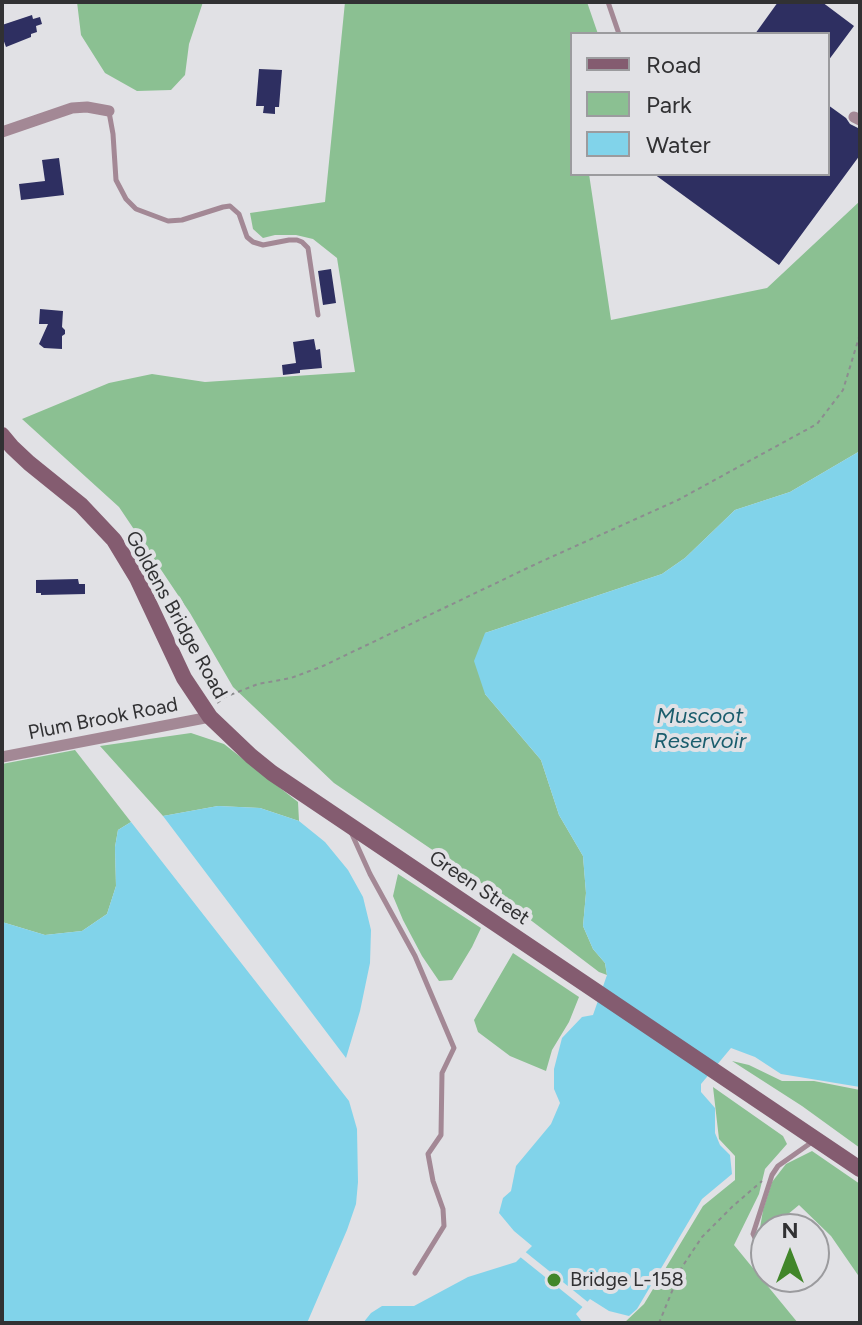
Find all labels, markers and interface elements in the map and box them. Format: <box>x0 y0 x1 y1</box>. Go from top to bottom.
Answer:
legend <box>570 32 830 176</box>
text: Road <box>646 50 701 79</box>
text: Park <box>646 90 692 119</box>
text: Water <box>646 130 711 159</box>
street label: Goldens Bridge Road <box>120 527 232 703</box>
street label: Plum Brook Road <box>26 693 180 745</box>
water label: Muscoot Reservoir <box>654 704 746 756</box>
street label: Green Street <box>424 846 534 930</box>
north arrow <box>750 1213 830 1293</box>
text: N <box>781 1217 799 1244</box>
place label: Bridge L-158 <box>570 1268 684 1292</box>
marker: Bridge L-158 <box>545 1271 563 1289</box>

